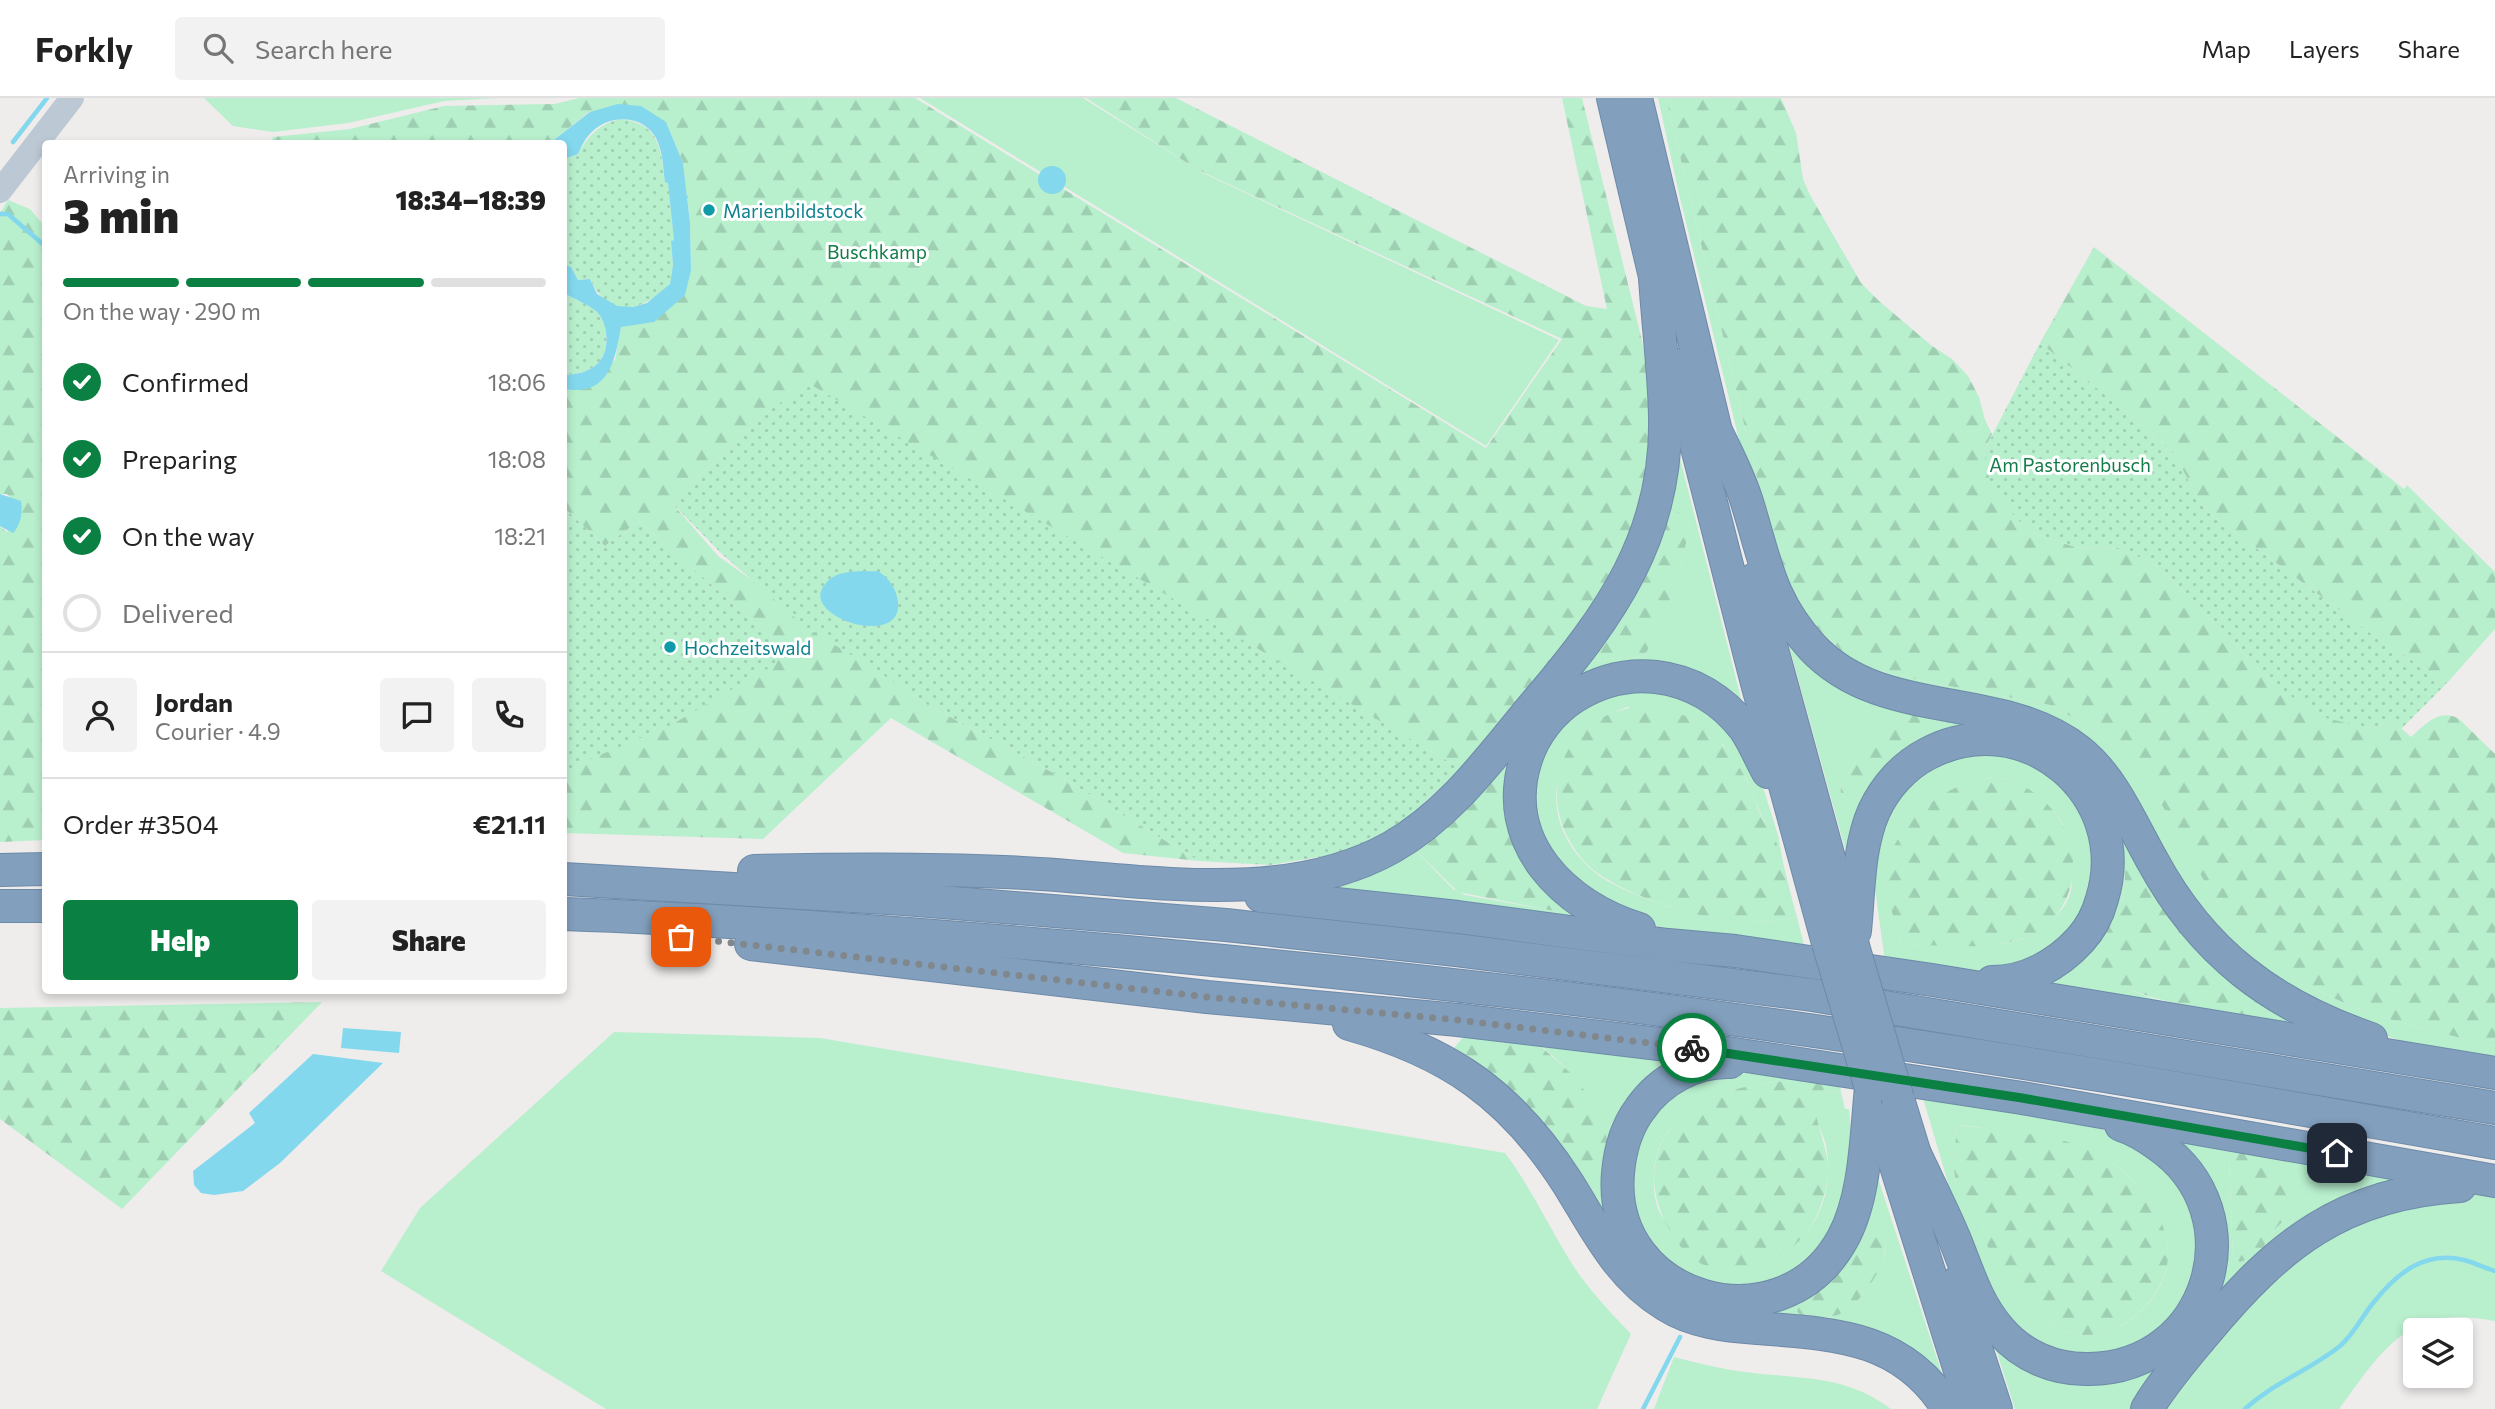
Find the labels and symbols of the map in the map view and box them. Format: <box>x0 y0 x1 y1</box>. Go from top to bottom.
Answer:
place label: Marienbildstock <box>723 199 864 222</box>
marker: Marienbildstock <box>701 202 717 218</box>
park label: Buschkamp <box>827 240 927 263</box>
park label: Am Pastorenbusch <box>1989 453 2151 476</box>
place label: Hochzeitswald <box>684 636 811 659</box>
marker: Hochzeitswald <box>662 639 678 655</box>
pin <box>651 907 711 967</box>
courier <box>1657 1013 1727 1083</box>
pin <box>2307 1123 2367 1183</box>

